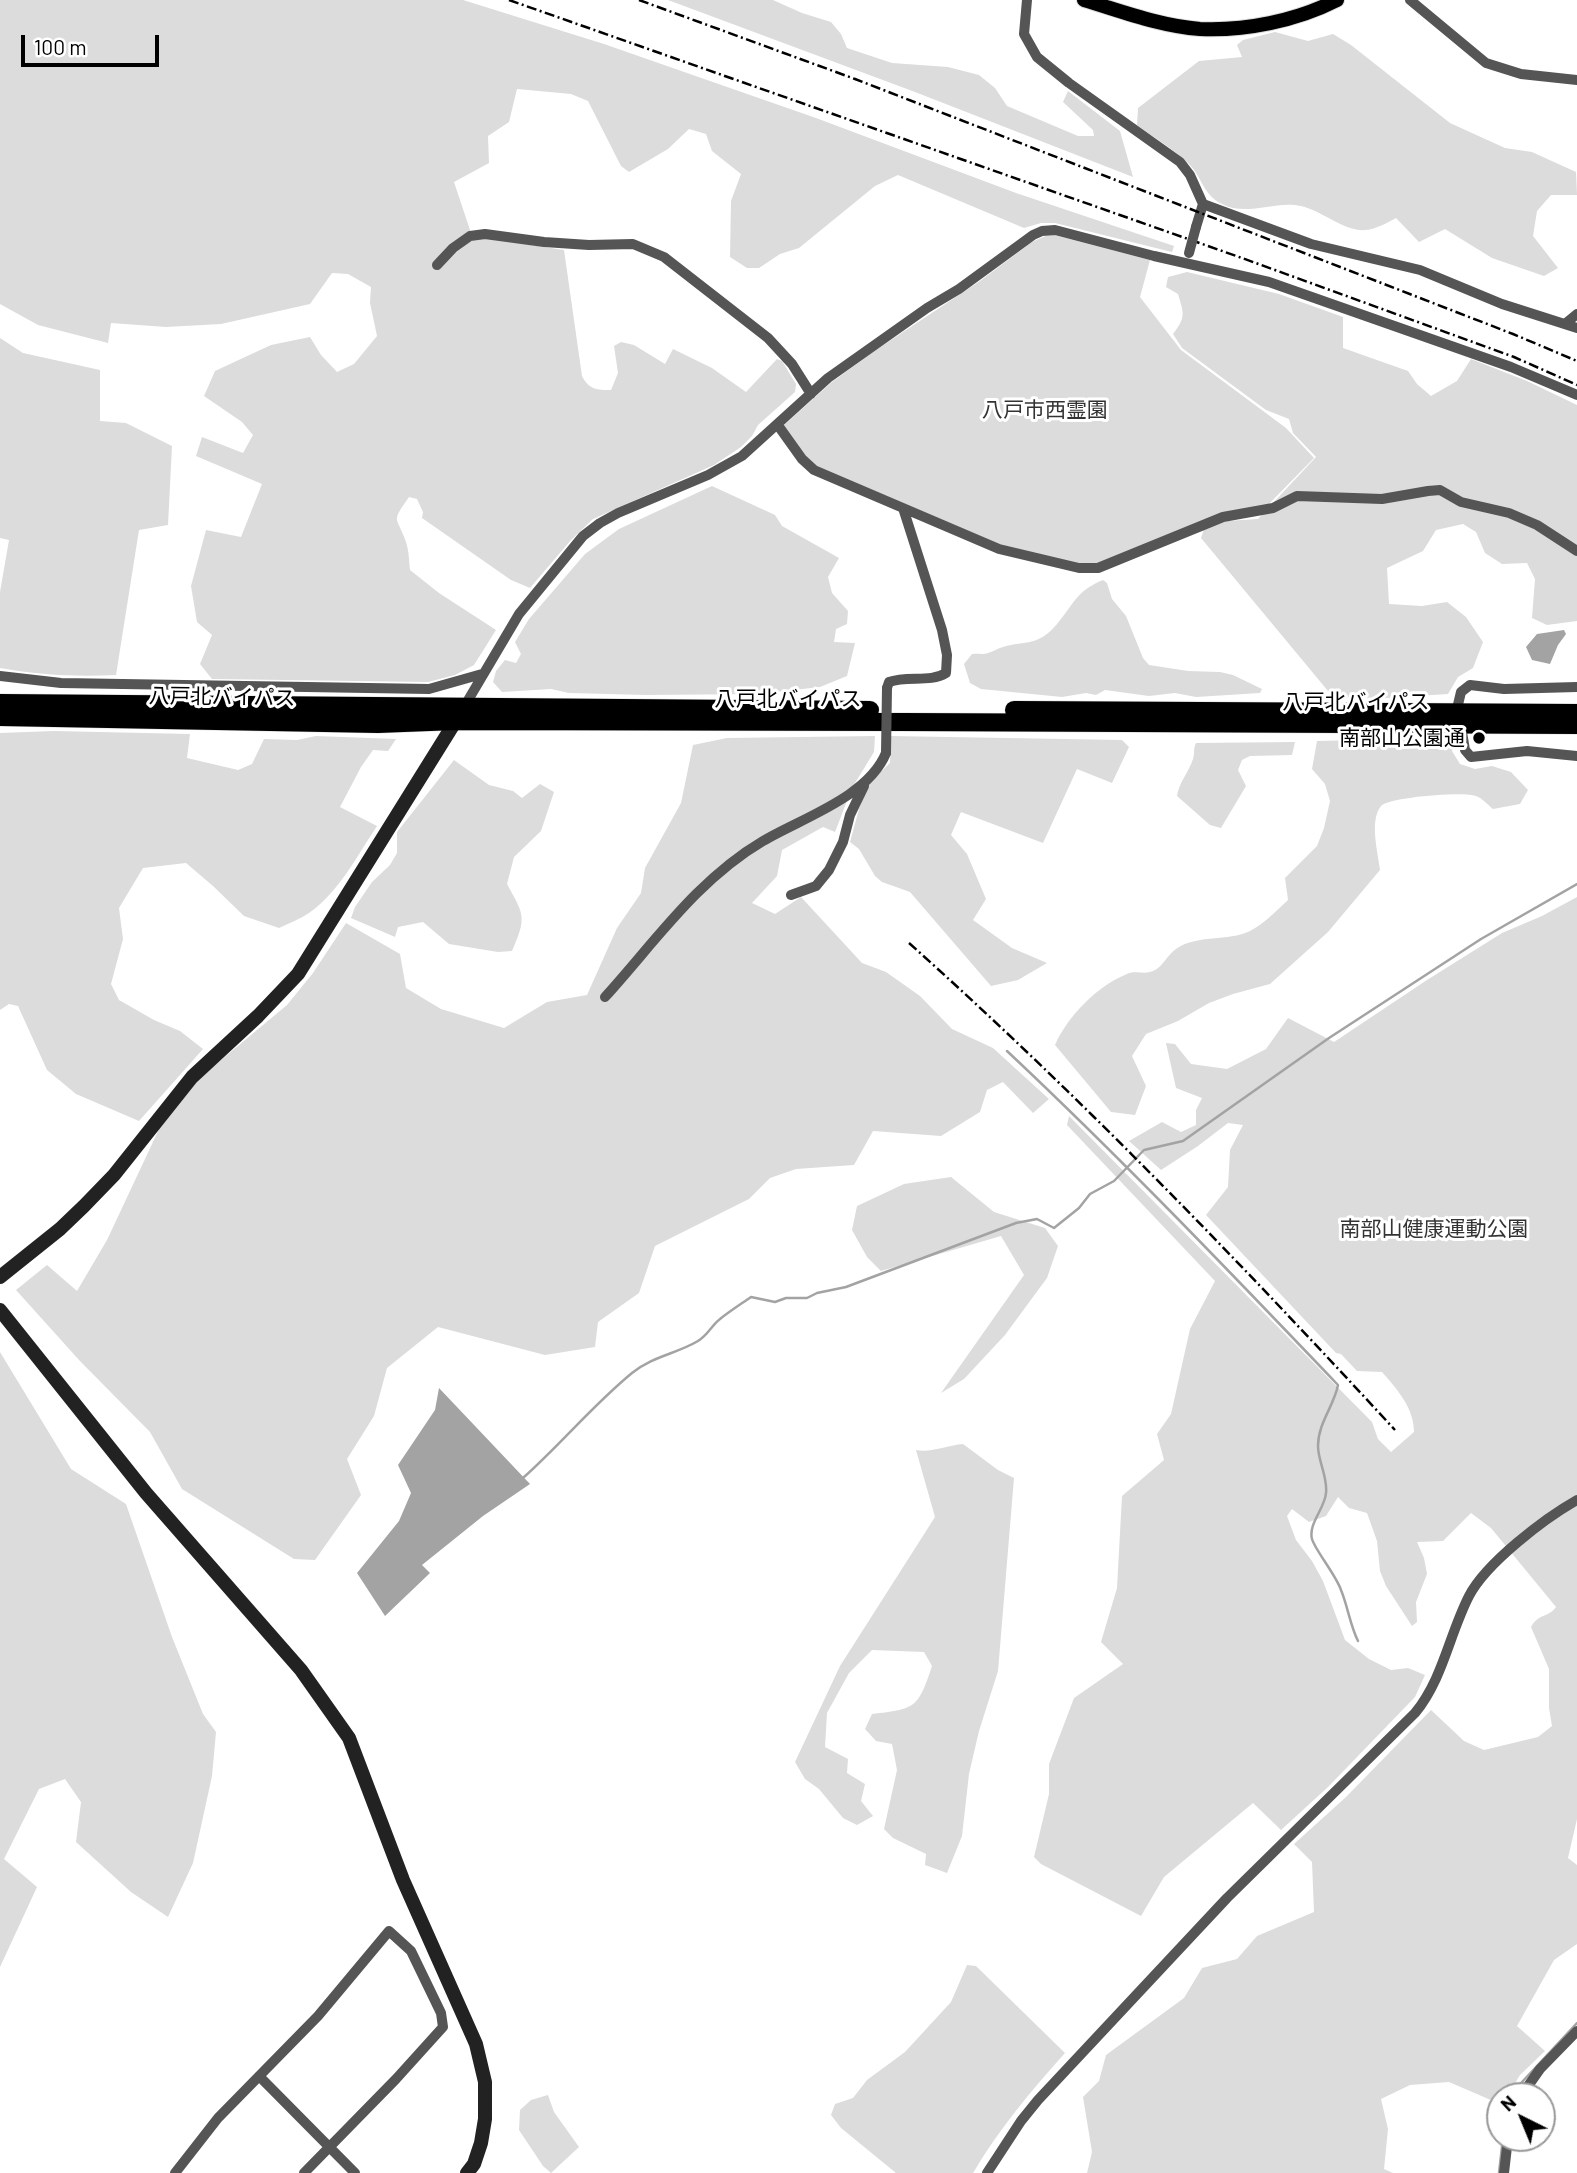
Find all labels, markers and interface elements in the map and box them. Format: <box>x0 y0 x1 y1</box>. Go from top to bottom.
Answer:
scale bar <box>24 21 163 65</box>
text: 100 m <box>34 34 87 59</box>
park label: 八戸市西霊園 <box>982 397 1108 423</box>
street label: 八戸北バイパス <box>148 683 296 711</box>
street label: 八戸北バイパス <box>715 686 861 712</box>
street label: 八戸北バイパス <box>1283 689 1429 715</box>
place label: 南部山公園通 <box>1339 725 1465 751</box>
marker: 南部山公園通 <box>1471 730 1487 746</box>
park label: 南部山健康運動公園 <box>1340 1216 1528 1242</box>
north arrow <box>1486 2082 1556 2152</box>
text: N <box>1495 2090 1520 2115</box>

